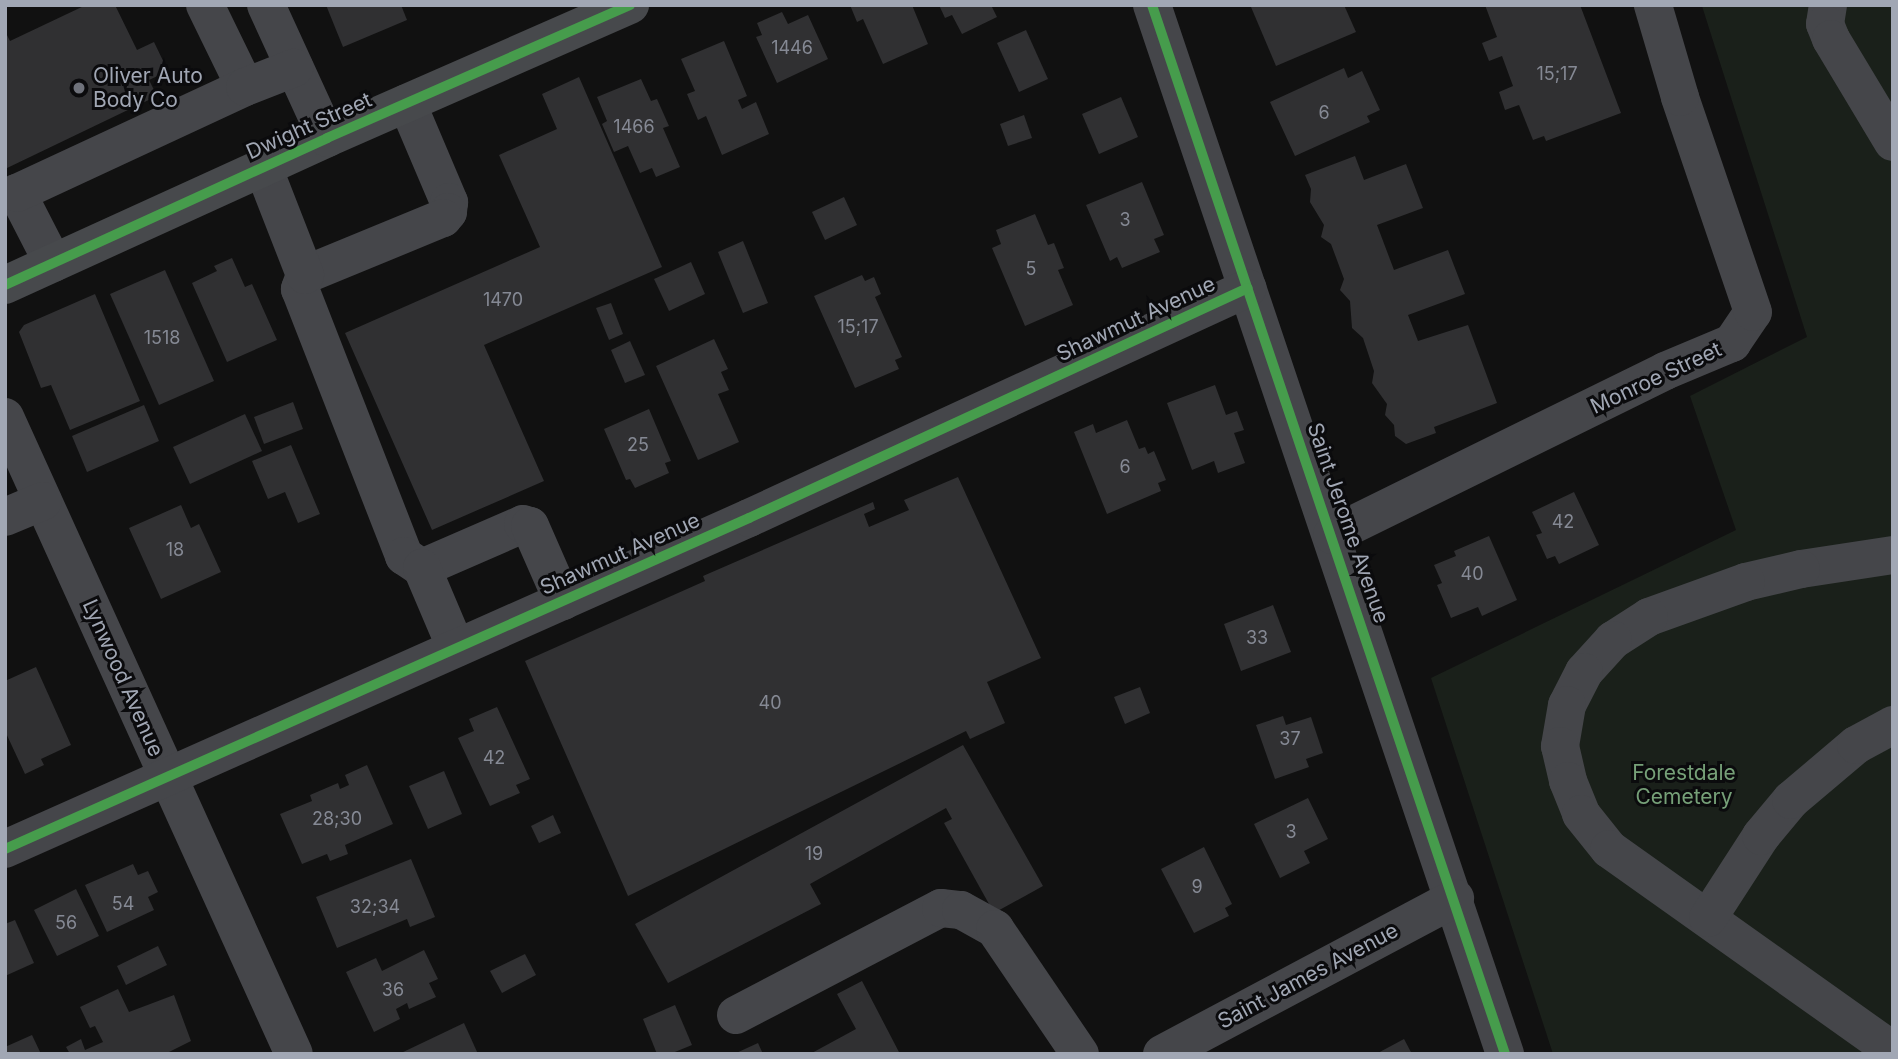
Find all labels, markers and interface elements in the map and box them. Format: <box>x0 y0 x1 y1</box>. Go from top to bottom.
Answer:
house number: 1446 <box>771 37 813 59</box>
place label: Oliver Auto Body Co <box>93 63 203 113</box>
house number: 15;17 <box>1536 63 1578 85</box>
marker: Oliver Auto Body Co <box>71 80 87 96</box>
street label: Dwight Street <box>242 87 376 165</box>
house number: 6 <box>1318 102 1330 124</box>
house number: 1466 <box>613 116 655 138</box>
house number: 3 <box>1119 209 1131 231</box>
house number: 5 <box>1026 258 1036 280</box>
street label: Shawmut Avenue <box>1053 271 1219 367</box>
house number: 1470 <box>483 289 523 311</box>
house number: 15;17 <box>837 316 879 338</box>
house number: 1518 <box>144 327 180 349</box>
street label: Monroe Street <box>1587 337 1725 419</box>
street label: Saint Jerome Avenue <box>1302 420 1394 626</box>
house number: 25 <box>627 434 649 456</box>
house number: 6 <box>1119 456 1131 478</box>
street label: Shawmut Avenue <box>536 507 704 601</box>
house number: 42 <box>1552 511 1574 533</box>
house number: 18 <box>166 539 184 561</box>
house number: 40 <box>1461 563 1483 585</box>
street label: Lynwood Avenue <box>77 596 169 760</box>
house number: 33 <box>1246 627 1268 649</box>
house number: 40 <box>759 692 781 714</box>
house number: 37 <box>1279 728 1301 750</box>
house number: 42 <box>483 747 505 769</box>
park label: Forestdale Cemetery <box>1632 760 1736 810</box>
house number: 28;30 <box>312 808 362 830</box>
house number: 3 <box>1285 821 1297 843</box>
house number: 19 <box>805 843 823 865</box>
house number: 9 <box>1191 876 1203 898</box>
house number: 54 <box>112 893 134 915</box>
house number: 32;34 <box>350 896 400 918</box>
house number: 56 <box>55 912 77 934</box>
street label: Saint James Avenue <box>1213 918 1403 1034</box>
house number: 36 <box>382 979 404 1001</box>

